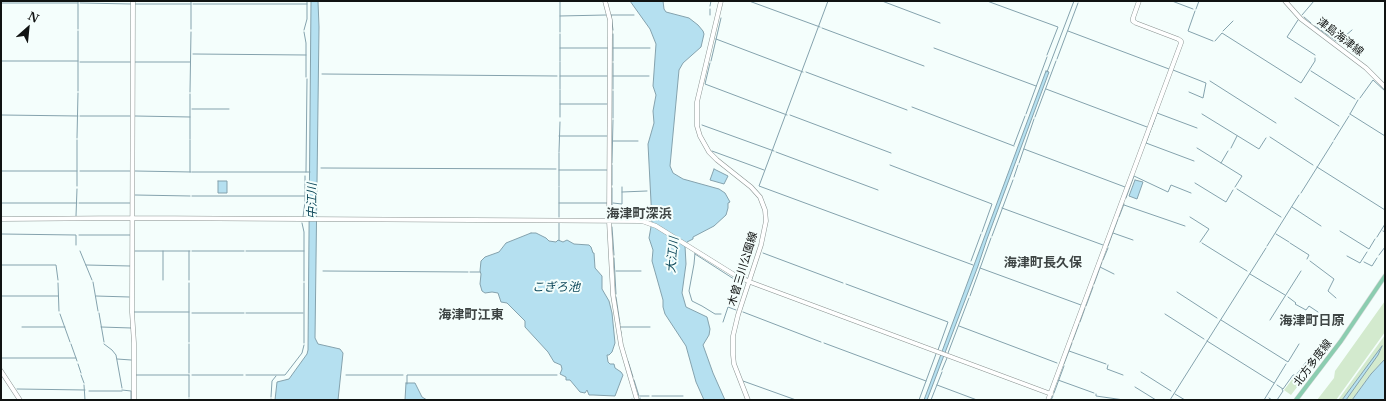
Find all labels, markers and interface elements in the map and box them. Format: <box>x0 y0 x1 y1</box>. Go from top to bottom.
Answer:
north arrow <box>8 8 48 48</box>
text: N <box>26 9 41 26</box>
street label: 津島海津線 <box>1314 15 1366 59</box>
water label: 中江川 <box>306 183 320 219</box>
district label: 海津町深浜 <box>607 206 671 222</box>
street label: 木曽三川公園線 <box>725 230 761 308</box>
water label: 大江川 <box>664 236 682 274</box>
district label: 海津町長久保 <box>1004 255 1082 271</box>
water label: こぎろ池 <box>532 281 580 295</box>
district label: 海津町江東 <box>439 307 503 323</box>
district label: 海津町日原 <box>1280 313 1344 329</box>
street label: 北方多度線 <box>1291 337 1335 389</box>

